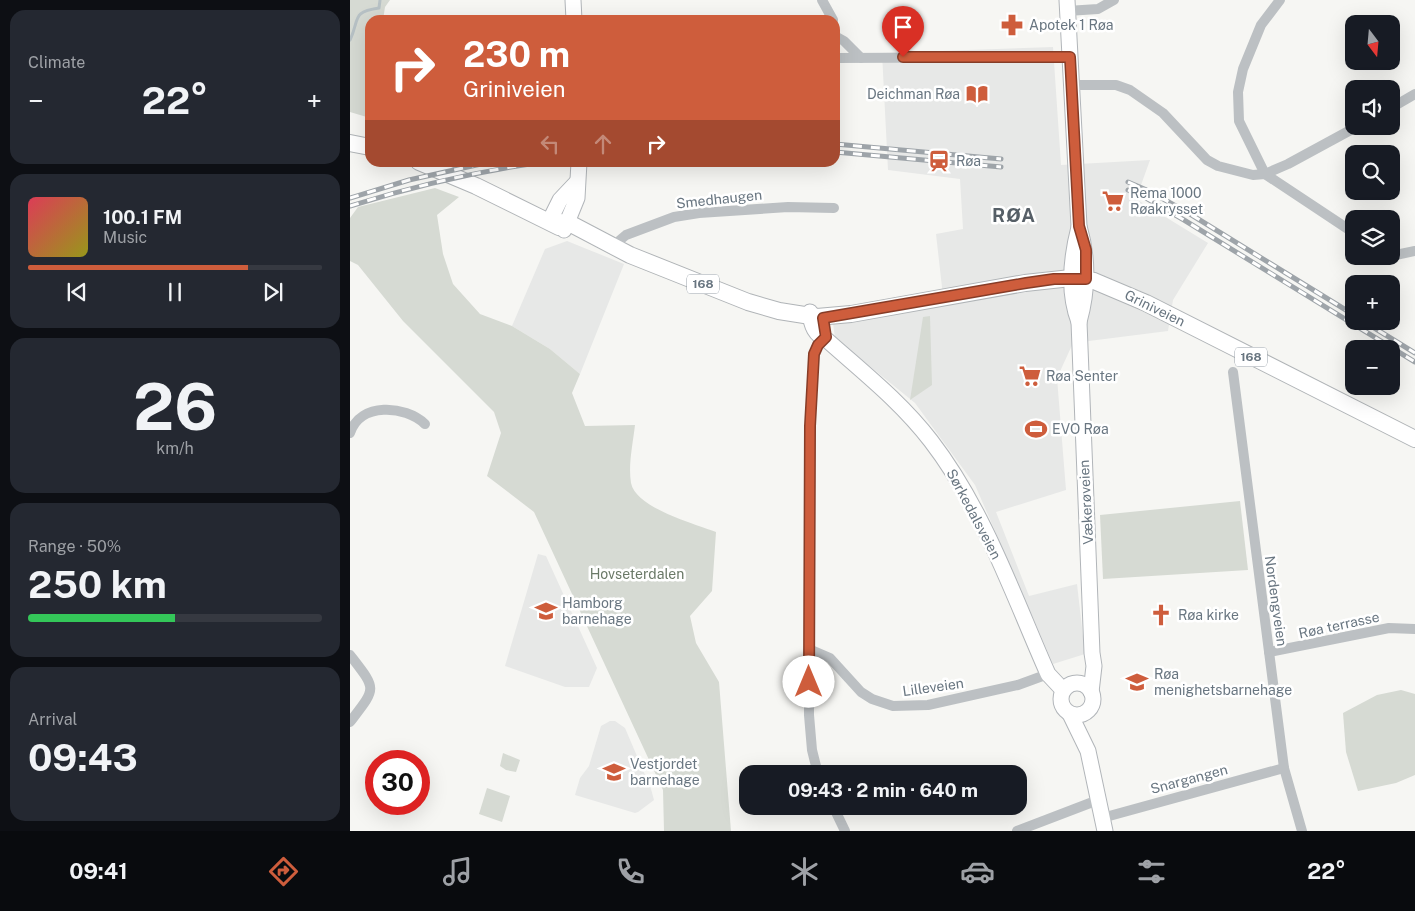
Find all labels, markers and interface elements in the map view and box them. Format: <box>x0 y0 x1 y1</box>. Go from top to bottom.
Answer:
pin <box>882 6 924 57</box>
pharmacy icon: Apotek 1 Røa <box>999 12 1025 38</box>
icon: arrive <box>889 13 917 41</box>
north arrow <box>1345 15 1400 70</box>
map controls <box>1345 15 1400 395</box>
place label: Apotek 1 Røa <box>1029 17 1114 33</box>
text: 230 m <box>463 34 570 75</box>
icon: right <box>380 35 445 100</box>
text: Climate <box>28 53 85 72</box>
text: Griniveien <box>463 76 565 102</box>
text: 22° <box>142 78 208 123</box>
button: sound <box>1345 80 1400 135</box>
library icon: Deichman Røa <box>964 81 990 107</box>
text: − <box>28 84 44 117</box>
text: + <box>306 84 322 117</box>
place label: Deichman Røa <box>867 86 960 102</box>
icon: left <box>536 130 564 158</box>
icon: ahead <box>589 130 617 158</box>
icon: right <box>642 130 670 158</box>
button: search <box>1345 145 1400 200</box>
station icon: Røa <box>926 148 952 174</box>
place label: Røa <box>956 153 981 169</box>
place label: Rema 1000 Røakrysset <box>1130 185 1203 217</box>
street label: Smedhaugen <box>675 187 763 211</box>
supermarket icon: Rema 1000 Røakrysset <box>1100 188 1126 214</box>
district label: RØA <box>992 204 1036 226</box>
text: 100.1 FM <box>103 206 182 228</box>
button: layers <box>1345 210 1400 265</box>
text: Music <box>103 228 147 247</box>
road number: 168 <box>687 274 719 294</box>
button: + <box>1345 275 1400 330</box>
icon: previous <box>63 278 91 306</box>
icon: pause <box>161 278 189 306</box>
icon: next <box>259 278 287 306</box>
street label: Griniveien <box>1122 287 1188 329</box>
button: − <box>1345 340 1400 395</box>
road number: 168 <box>1235 348 1267 367</box>
supermarket icon: Røa Senter <box>1017 363 1043 389</box>
text: 26 <box>133 368 217 445</box>
place label: Røa Senter <box>1046 368 1118 384</box>
sports icon: EVO Røa <box>1023 416 1049 442</box>
place label: EVO Røa <box>1052 421 1109 437</box>
text: km/h <box>156 439 194 458</box>
street label: Vækerøveien <box>1076 459 1096 545</box>
street label: Sørkedalsveien <box>943 466 1005 562</box>
text: Range · 50% <box>28 537 121 556</box>
street label: Nordengveien <box>1262 555 1290 647</box>
text: 250 km <box>28 562 167 607</box>
park label: Hovseterdalen <box>590 566 684 582</box>
place label: Hamborg barnehage <box>562 595 632 627</box>
school or university icon: Hamborg barnehage <box>533 598 559 624</box>
church icon: Røa kirke <box>1148 602 1174 628</box>
place label: Røa kirke <box>1178 607 1239 623</box>
street label: Røa terrasse <box>1297 609 1381 641</box>
position arrow <box>782 655 834 707</box>
place label: Røa menighetsbarnehage <box>1154 666 1292 698</box>
school or university icon: Røa menighetsbarnehage <box>1124 669 1150 695</box>
street label: Lilleveien <box>901 675 965 699</box>
text: Arrival <box>28 710 77 729</box>
text: 09:43 <box>28 735 138 780</box>
speed limit sign: 30 <box>365 750 430 815</box>
place label: Vestjordet barnehage <box>630 756 700 788</box>
school or university icon: Vestjordet barnehage <box>601 759 627 785</box>
street label: Snargangen <box>1149 761 1229 797</box>
text: 09:43 · 2 min · 640 m <box>788 779 978 801</box>
icon: directions <box>266 854 301 889</box>
icon: music <box>440 854 475 889</box>
icon: phone <box>613 854 648 889</box>
icon: climate <box>787 854 822 889</box>
icon: car <box>960 854 995 889</box>
icon: filters <box>1134 854 1169 889</box>
text: 09:41 <box>69 858 128 884</box>
text: 22° <box>1307 858 1346 884</box>

